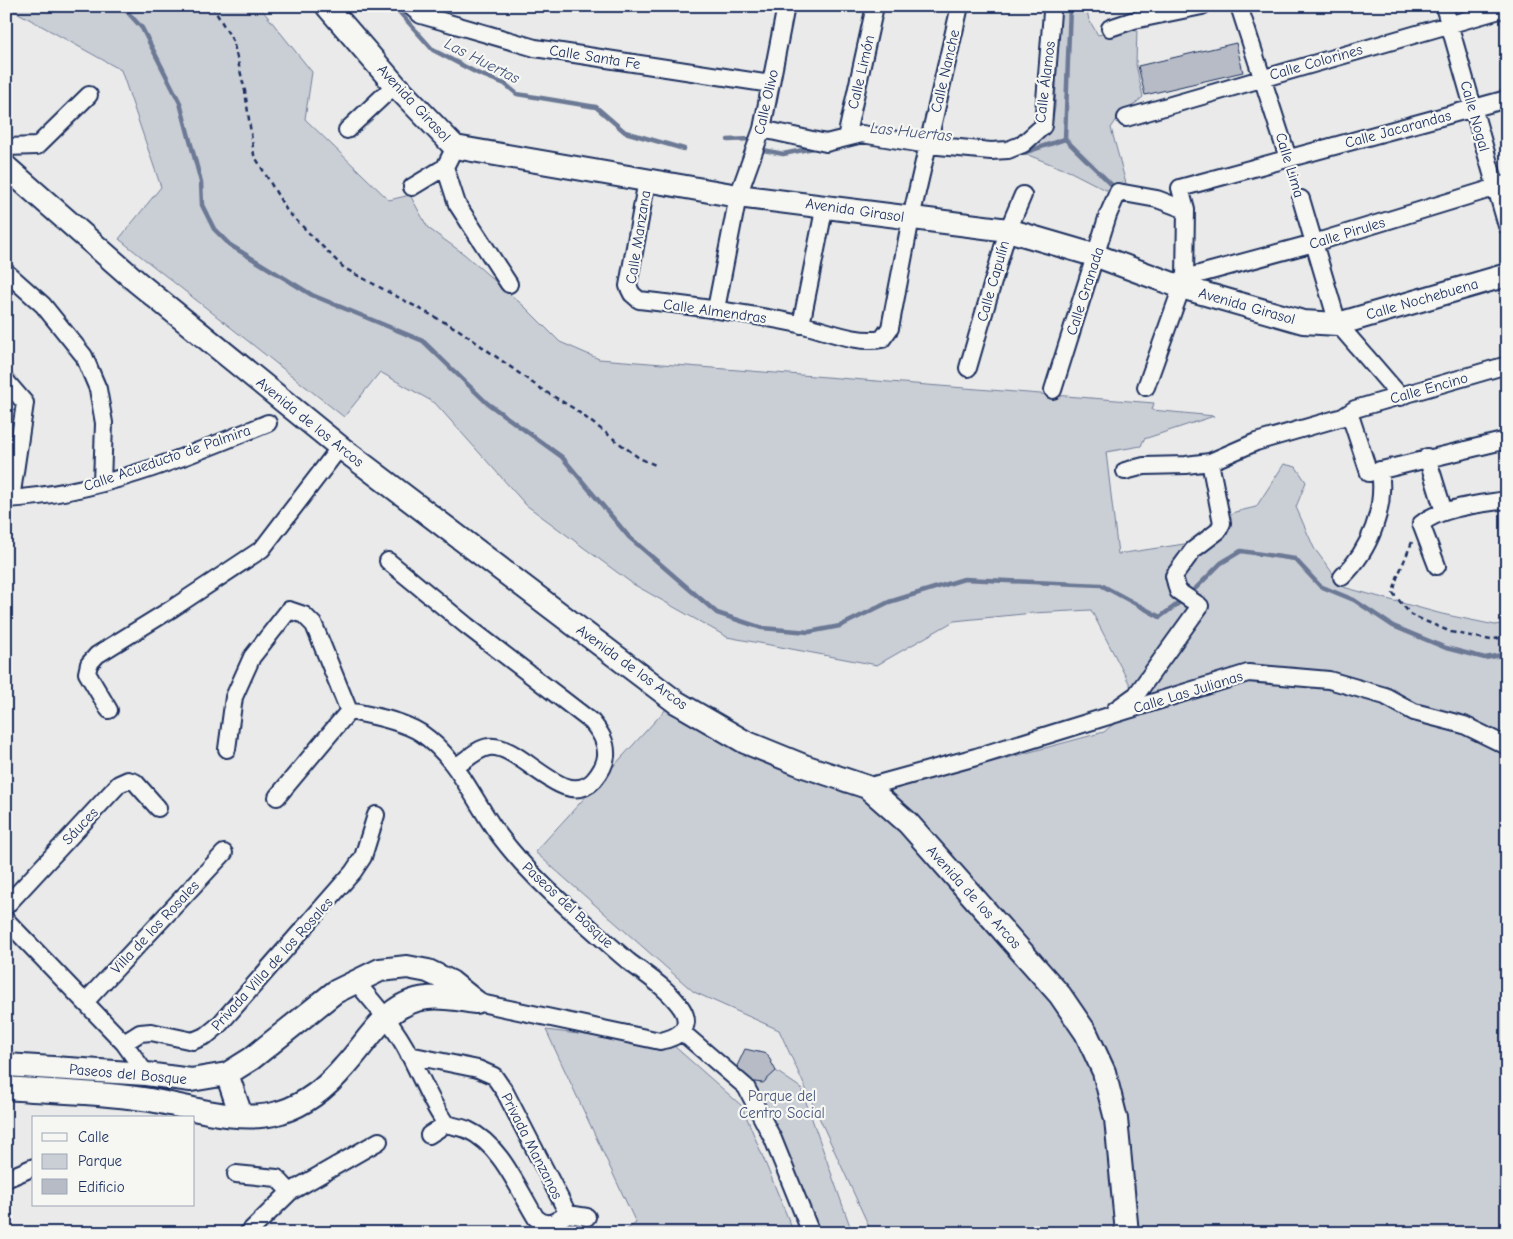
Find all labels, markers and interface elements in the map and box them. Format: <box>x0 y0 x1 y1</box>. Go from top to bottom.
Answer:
street label: Calle Nanche <box>927 27 963 114</box>
street label: Calle Limón <box>844 33 878 111</box>
water label: Las Huertas <box>441 34 523 88</box>
street label: Calle Álamos <box>1030 40 1059 124</box>
street label: Calle Colorines <box>1267 40 1365 84</box>
street label: Calle Santa Fe <box>548 41 642 73</box>
street label: Avenida Girasol <box>373 60 455 146</box>
street label: Calle Olivo <box>750 68 782 136</box>
street label: Calle Nogal <box>1456 79 1494 153</box>
street label: Calle Jacarandas <box>1343 106 1453 152</box>
water label: Las Huertas <box>869 119 953 145</box>
street label: Calle Lima <box>1272 130 1308 200</box>
street label: Calle Manzana <box>622 189 654 285</box>
street label: Avenida Girasol <box>804 194 906 226</box>
street label: Calle Pirules <box>1307 213 1387 253</box>
street label: Calle Capulín <box>973 238 1013 324</box>
street label: Calle Granada <box>1062 245 1108 337</box>
street label: Calle Nochebuena <box>1364 274 1480 324</box>
street label: Avenida Girasol <box>1197 284 1297 328</box>
street label: Calle Almendras <box>662 295 768 327</box>
street label: Calle Encino <box>1388 368 1470 408</box>
street label: Avenida de los Arcos <box>253 373 367 471</box>
street label: Calle Acueducto de Palmira <box>81 421 253 495</box>
street label: Avenida de los Arcos <box>573 621 691 713</box>
street label: Calle Las Julianas <box>1131 667 1245 717</box>
street label: Sáuces <box>58 804 102 848</box>
street label: Avenida de los Arcos <box>923 842 1025 952</box>
street label: Paseos del Bosque <box>519 858 618 952</box>
street label: Villa de los Rosales <box>107 877 203 977</box>
street label: Privada Villa de los Rosales <box>207 894 337 1034</box>
street label: Paseos del Bosque <box>68 1060 188 1088</box>
park label: Parque del Centro Social <box>739 1087 825 1122</box>
street label: Privada Manzanos <box>497 1090 567 1202</box>
legend <box>32 1116 195 1206</box>
text: Calle <box>78 1128 110 1146</box>
text: Parque <box>78 1152 123 1170</box>
text: Edificio <box>78 1178 125 1196</box>

